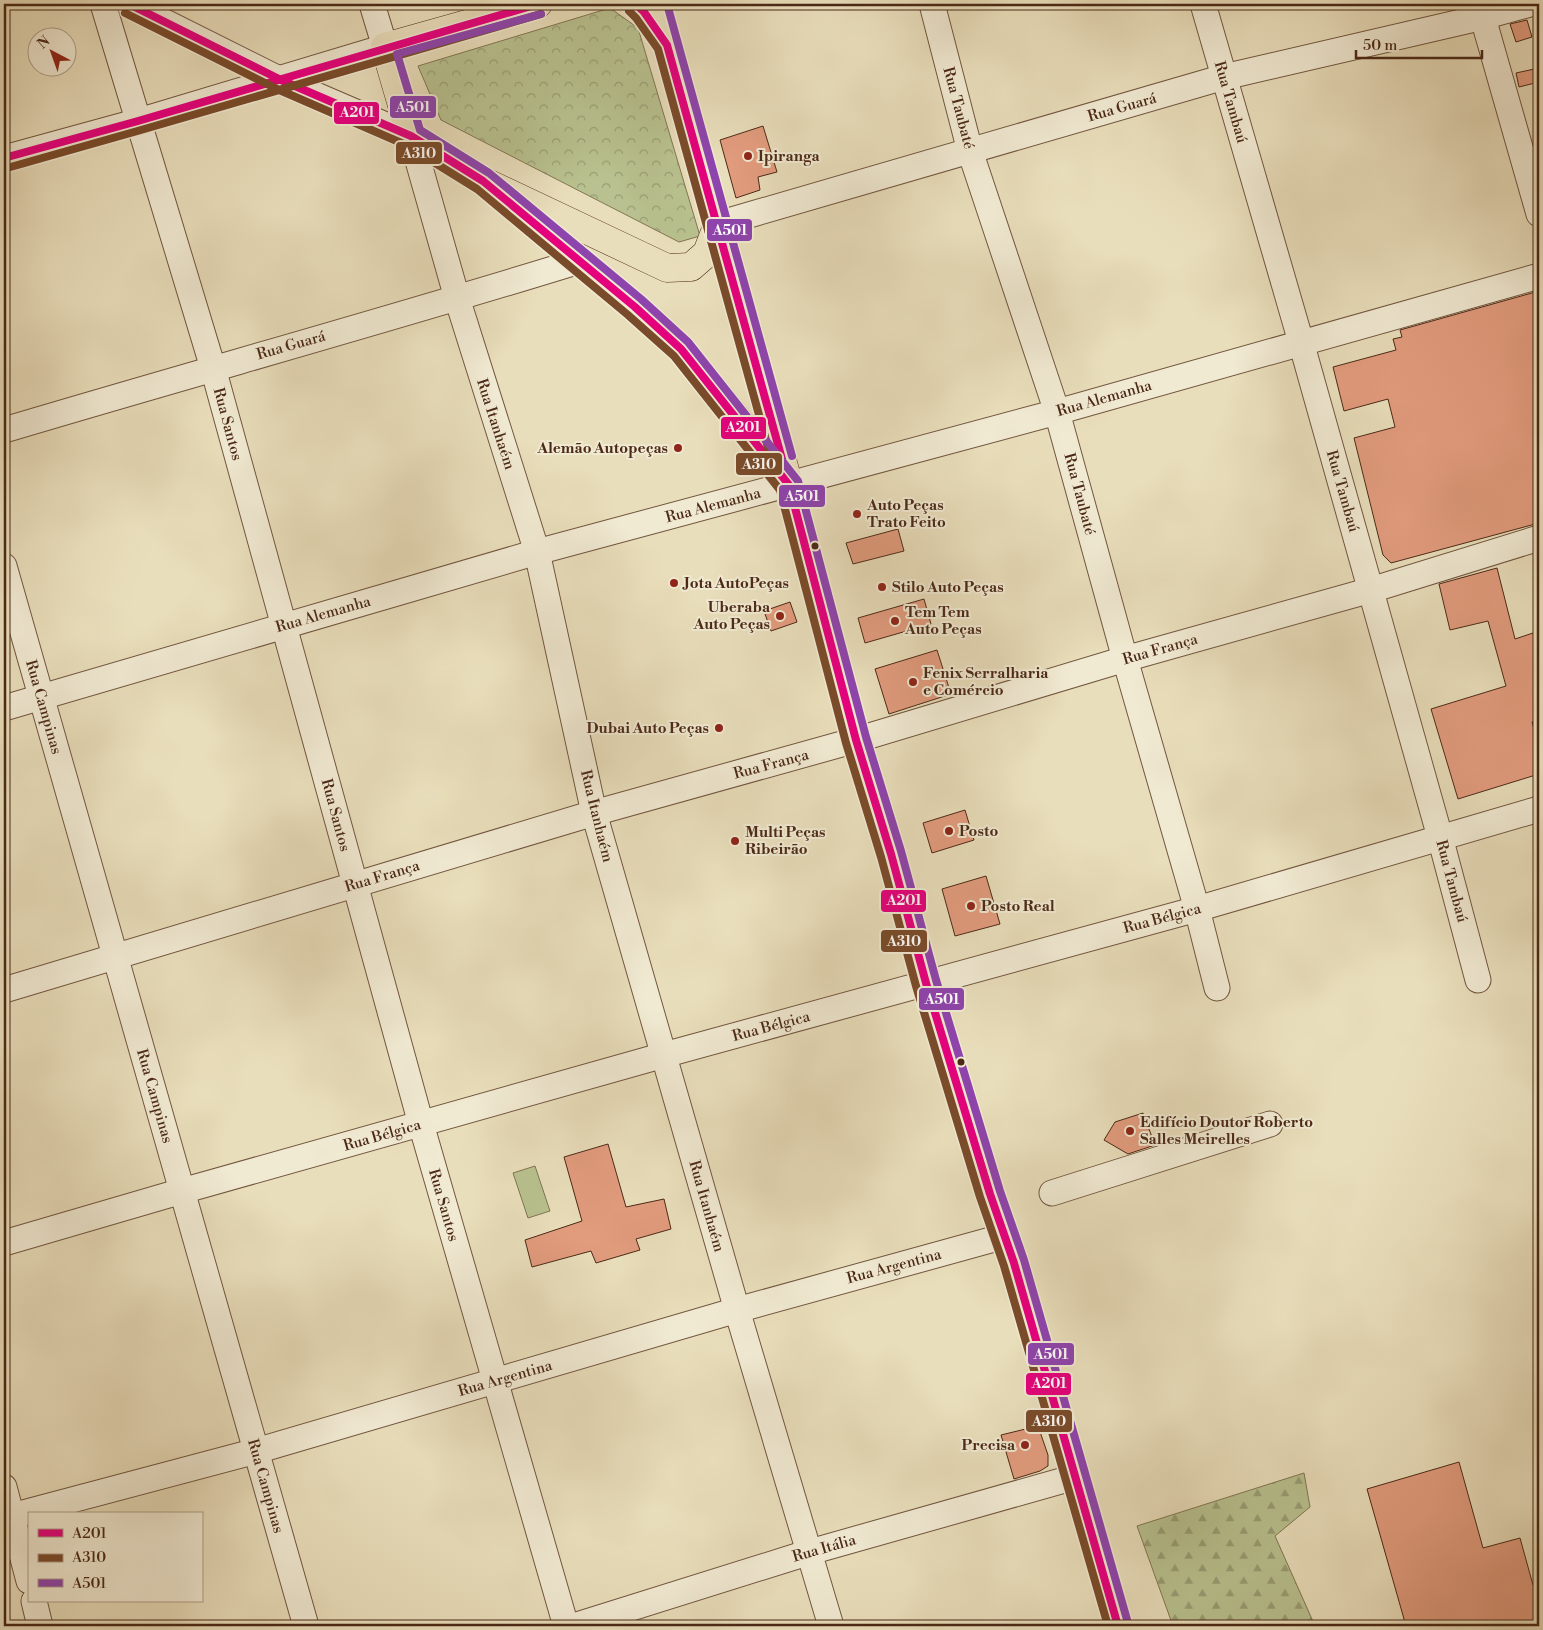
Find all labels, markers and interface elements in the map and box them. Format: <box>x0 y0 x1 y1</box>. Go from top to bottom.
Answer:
north arrow <box>28 28 78 78</box>
scale bar <box>1356 28 1482 60</box>
text: N <box>34 33 54 53</box>
text: 50 m <box>1363 36 1397 55</box>
street label: Rua Tambaú <box>1210 59 1251 146</box>
street label: Rua Taubaté <box>938 65 979 151</box>
street label: Rua Guará <box>1085 88 1159 126</box>
line badge: A501 <box>389 95 437 119</box>
text: A501 <box>394 99 431 117</box>
line badge: A201 <box>333 101 380 125</box>
text: A201 <box>338 104 375 122</box>
line badge: A310 <box>395 141 443 165</box>
text: A310 <box>401 145 436 163</box>
place label: Ipiranga <box>758 147 821 166</box>
marker: Ipiranga <box>742 150 754 162</box>
line badge: A501 <box>706 218 753 242</box>
text: A501 <box>711 222 748 240</box>
street label: Rua Guará <box>254 326 328 364</box>
street label: Rua Itanhaém <box>472 376 519 472</box>
street label: Rua Alemanha <box>1054 376 1154 421</box>
street label: Rua Santos <box>209 386 246 463</box>
line badge: A201 <box>720 416 767 440</box>
text: A201 <box>724 419 761 437</box>
place label: Alemão Autopeças <box>536 439 668 458</box>
marker: Alemão Autopeças <box>672 442 684 454</box>
street label: Rua Tambaú <box>1322 448 1363 535</box>
street label: Rua Taubaté <box>1059 451 1100 537</box>
line badge: A310 <box>735 452 783 476</box>
text: A310 <box>741 456 776 474</box>
street label: Rua Alemanha <box>663 484 763 527</box>
line badge: A501 <box>778 484 826 508</box>
text: A501 <box>783 488 820 506</box>
place label: Auto Peças Trato Feito <box>866 496 946 532</box>
marker: Auto Peças Trato Feito <box>851 508 863 520</box>
unlabelled marker <box>810 541 820 551</box>
place label: Jota AutoPeças <box>682 574 789 593</box>
marker: Jota AutoPeças <box>668 577 680 589</box>
place label: Stilo Auto Peças <box>892 578 1004 597</box>
marker: Stilo Auto Peças <box>876 581 888 593</box>
street label: Rua Alemanha <box>273 592 373 637</box>
place label: Uberaba Auto Peças <box>692 598 771 634</box>
place label: Tem Tem Auto Peças <box>904 603 982 639</box>
marker: Uberaba Auto Peças <box>774 610 786 622</box>
marker: Tem Tem Auto Peças <box>889 615 901 627</box>
street label: Rua França <box>1120 630 1200 669</box>
street label: Rua Campinas <box>21 658 66 757</box>
place label: Fenix Serralharia e Comércio <box>923 664 1049 700</box>
marker: Fenix Serralharia e Comércio <box>907 676 919 688</box>
place label: Dubai Auto Peças <box>586 719 709 738</box>
marker: Dubai Auto Peças <box>713 722 725 734</box>
street label: Rua França <box>731 745 811 784</box>
street label: Rua Itanhaém <box>576 768 617 864</box>
street label: Rua Santos <box>317 777 354 854</box>
place label: Posto <box>959 822 998 841</box>
place label: Multi Peças Ribeirão <box>745 823 826 859</box>
marker: Posto <box>943 825 955 837</box>
marker: Multi Peças Ribeirão <box>729 835 741 847</box>
street label: Rua Tambaú <box>1431 838 1472 925</box>
street label: Rua França <box>342 856 422 897</box>
line badge: A201 <box>880 889 927 913</box>
text: A201 <box>885 892 922 910</box>
place label: Posto Real <box>981 897 1055 916</box>
street label: Rua Bélgica <box>1121 899 1204 938</box>
marker: Posto Real <box>965 900 977 912</box>
line badge: A310 <box>880 929 928 953</box>
text: A310 <box>886 933 921 951</box>
line badge: A501 <box>918 987 965 1011</box>
text: A501 <box>923 991 960 1009</box>
street label: Rua Bélgica <box>730 1007 813 1046</box>
street label: Rua Campinas <box>132 1047 177 1146</box>
unlabelled marker <box>956 1057 966 1067</box>
place label: Edifício Doutor Roberto Salles Meirelles <box>1140 1113 1313 1149</box>
street label: Rua Bélgica <box>341 1115 424 1156</box>
marker: Edifício Doutor Roberto Salles Meirelles <box>1124 1125 1136 1137</box>
street label: Rua Itanhaém <box>684 1158 729 1254</box>
street label: Rua Santos <box>424 1167 463 1244</box>
street label: Rua Argentina <box>845 1245 944 1288</box>
line badge: A501 <box>1027 1342 1075 1366</box>
text: A501 <box>1032 1346 1069 1364</box>
street label: Rua Argentina <box>456 1356 555 1401</box>
line badge: A201 <box>1025 1372 1072 1396</box>
text: A201 <box>1030 1375 1067 1393</box>
line badge: A310 <box>1025 1409 1073 1433</box>
text: A310 <box>1031 1413 1066 1431</box>
place label: Precisa <box>962 1436 1016 1455</box>
street label: Rua Campinas <box>243 1437 288 1536</box>
marker: Precisa <box>1019 1439 1031 1451</box>
legend <box>28 1512 202 1602</box>
text: A201 <box>71 1524 107 1543</box>
street label: Rua Itália <box>790 1530 859 1567</box>
text: A310 <box>71 1548 106 1567</box>
text: A501 <box>71 1574 107 1593</box>

